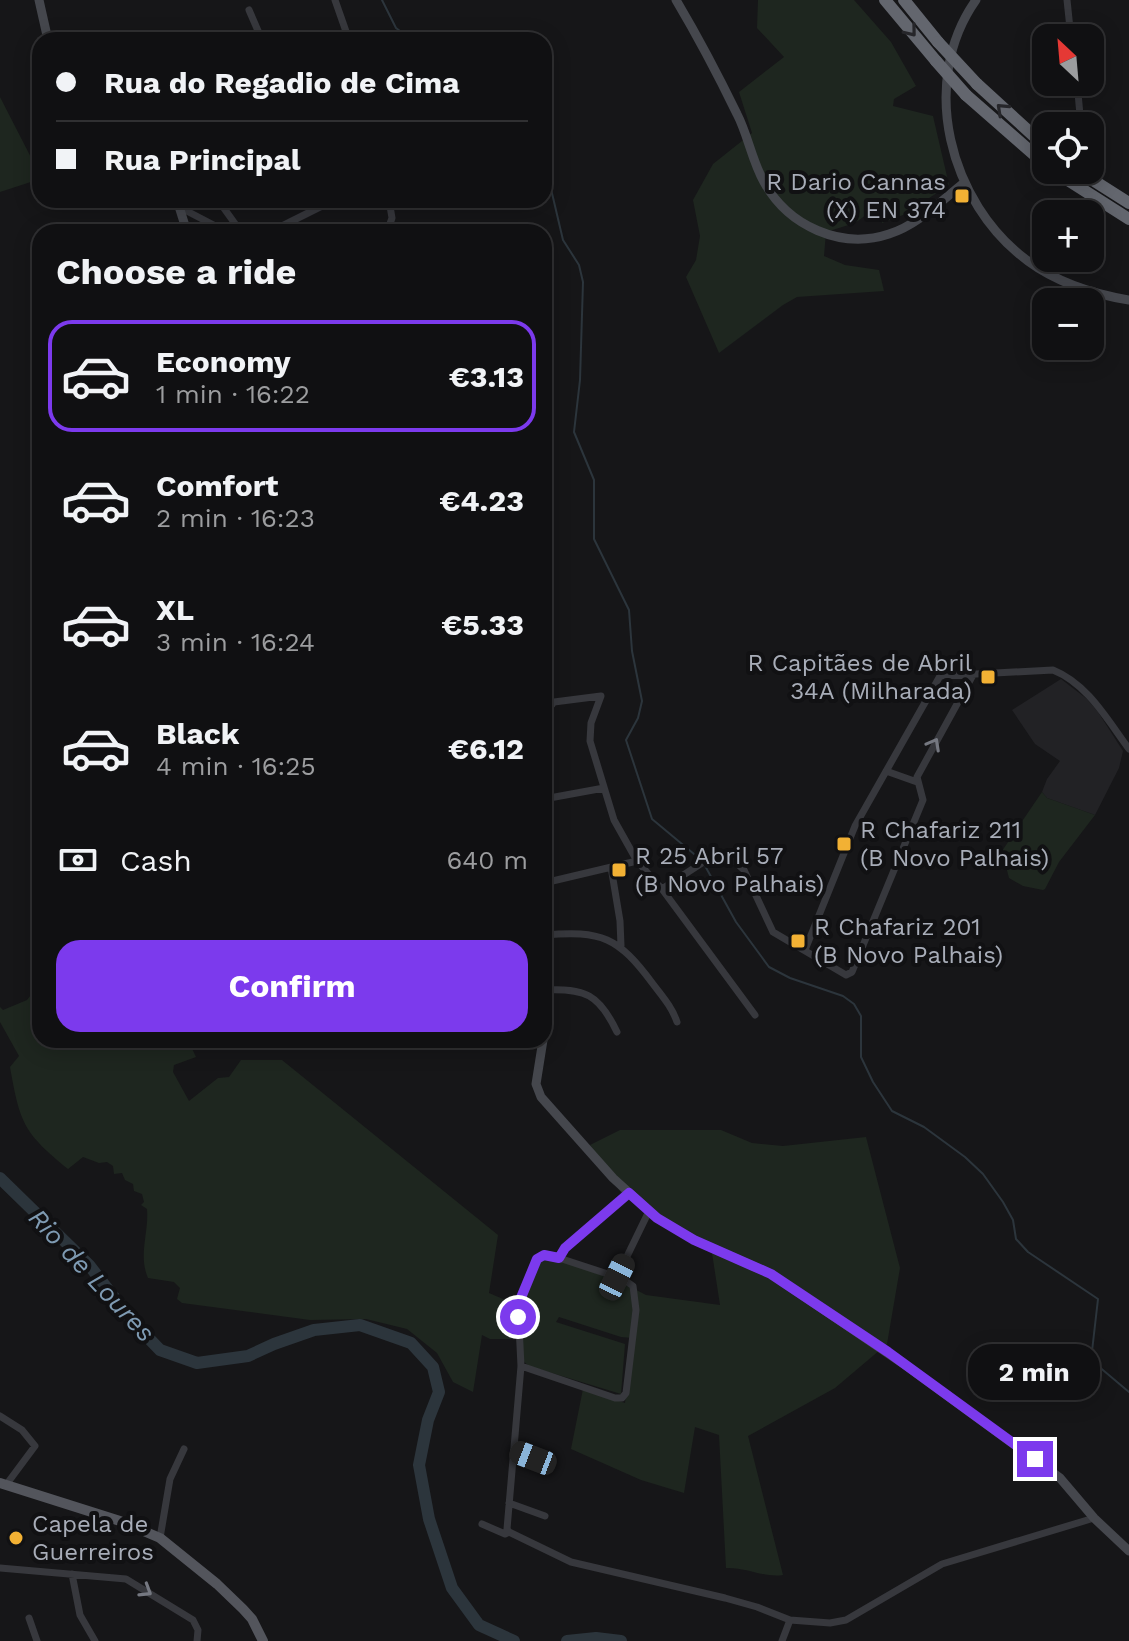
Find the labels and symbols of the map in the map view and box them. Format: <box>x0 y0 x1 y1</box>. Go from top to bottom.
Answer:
one-way arrow <box>901 21 916 36</box>
north arrow <box>1032 24 1104 96</box>
one-way arrow <box>997 104 1012 118</box>
place label: R Dario Cannas (X) EN 374 <box>766 168 946 224</box>
marker: R Dario Cannas (X) EN 374 <box>953 187 971 205</box>
place label: R Capitães de Abril 34A (Milharada) <box>748 649 973 705</box>
marker: R Capitães de Abril 34A (Milharada) <box>979 668 997 686</box>
one-way arrow <box>925 738 940 752</box>
place label: R Chafariz 211 (B Novo Palhais) <box>860 816 1049 872</box>
marker: R Chafariz 211 (B Novo Palhais) <box>835 835 853 853</box>
place label: R 25 Abril 57 (B Novo Palhais) <box>635 842 824 898</box>
marker: R 25 Abril 57 (B Novo Palhais) <box>610 861 628 879</box>
place label: R Chafariz 201 (B Novo Palhais) <box>814 913 1003 969</box>
marker: R Chafariz 201 (B Novo Palhais) <box>789 932 807 950</box>
water label: Rio de Loures <box>23 1202 161 1348</box>
car <box>596 1250 638 1304</box>
route start <box>500 1299 536 1335</box>
callout: 2 min <box>969 1343 1101 1399</box>
car <box>506 1438 560 1478</box>
route end <box>1017 1441 1053 1477</box>
place label: Capela de Guerreiros <box>32 1510 154 1566</box>
marker: Capela de Guerreiros <box>7 1529 25 1547</box>
one-way arrow <box>137 1582 152 1597</box>

